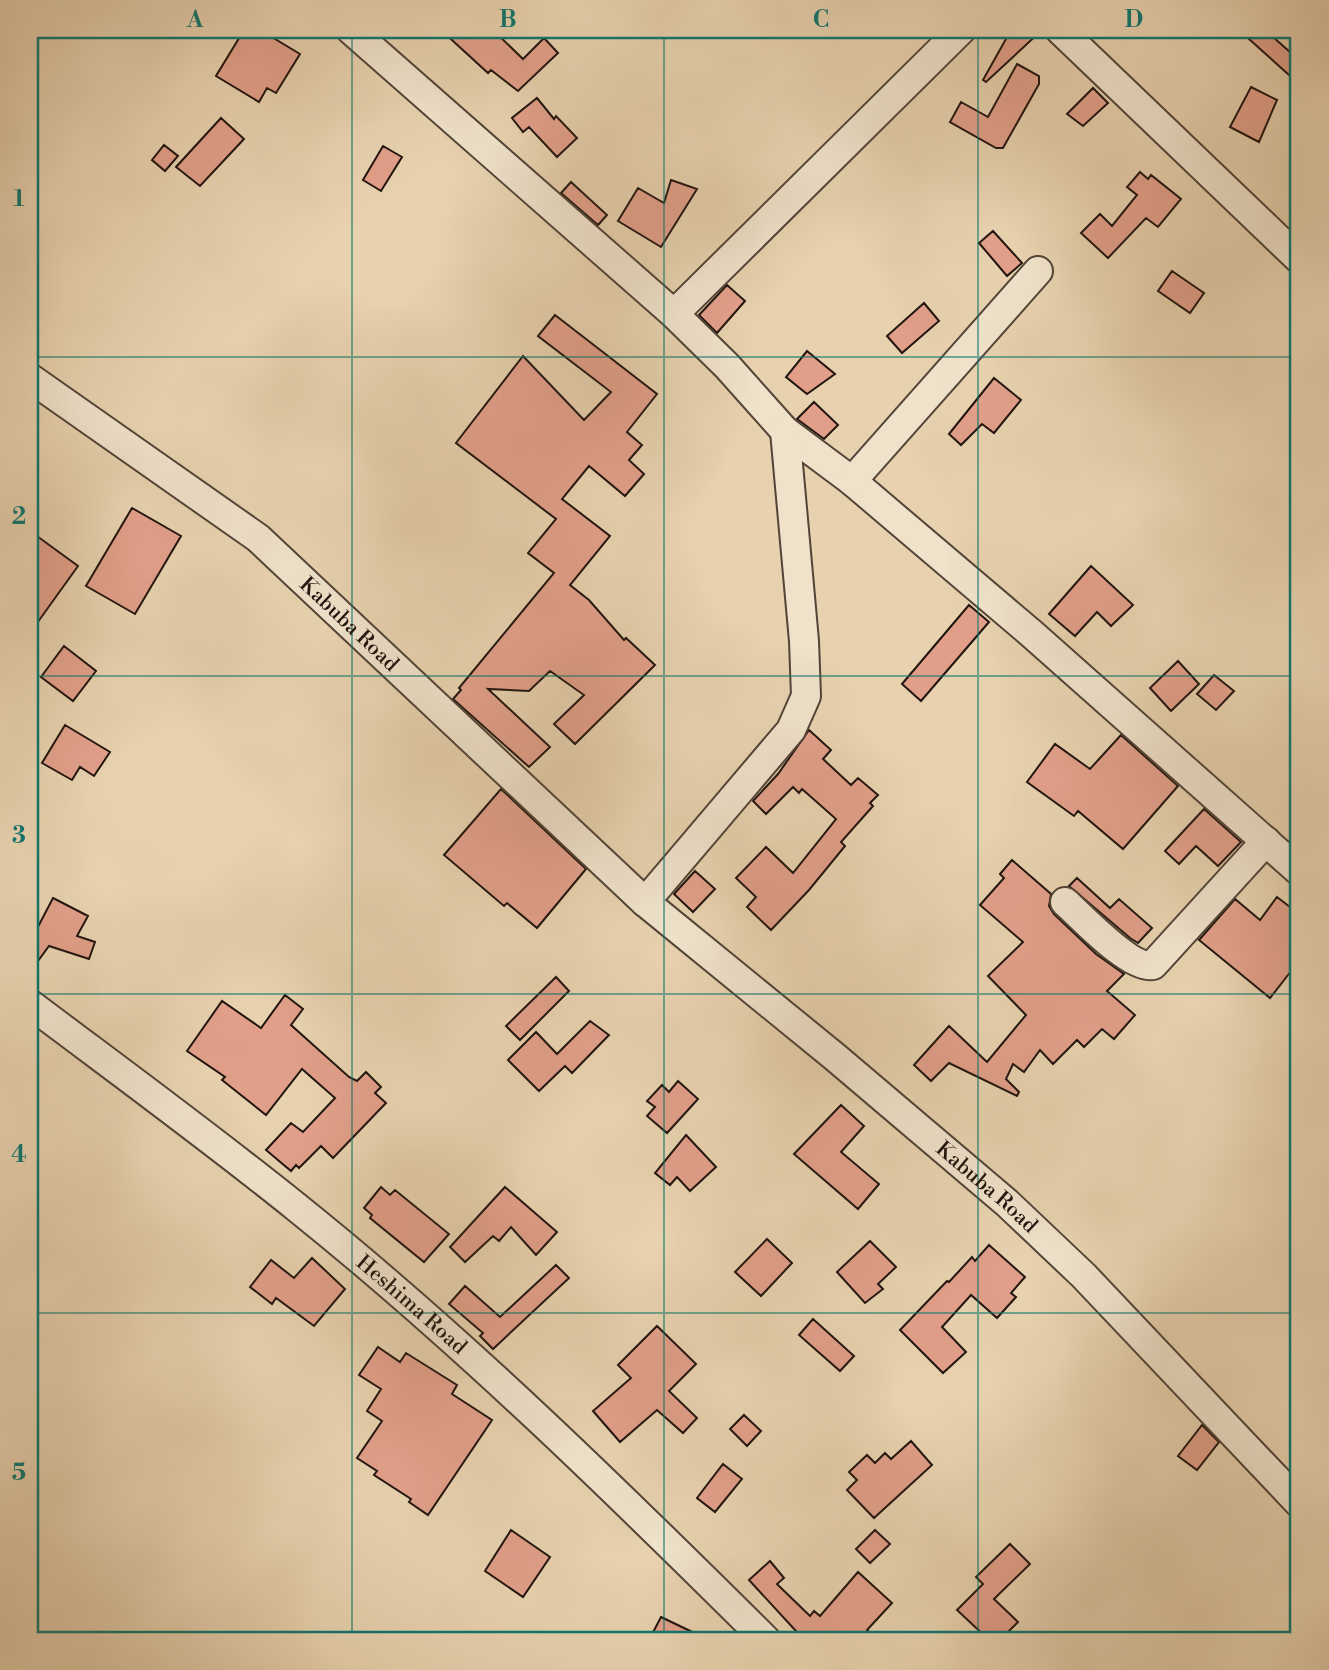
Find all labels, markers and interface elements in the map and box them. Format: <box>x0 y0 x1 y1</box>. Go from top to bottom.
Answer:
text: A <box>186 6 204 34</box>
text: B <box>499 6 517 34</box>
text: C <box>813 6 829 34</box>
text: D <box>1125 6 1143 34</box>
text: 1 <box>13 185 25 213</box>
text: 2 <box>12 503 26 531</box>
street label: Kabuba Road <box>294 572 404 678</box>
text: 3 <box>12 822 26 850</box>
street label: Kabuba Road <box>930 1136 1043 1239</box>
text: 4 <box>11 1141 27 1169</box>
street label: Heshima Road <box>351 1250 472 1360</box>
text: 5 <box>12 1459 26 1487</box>

